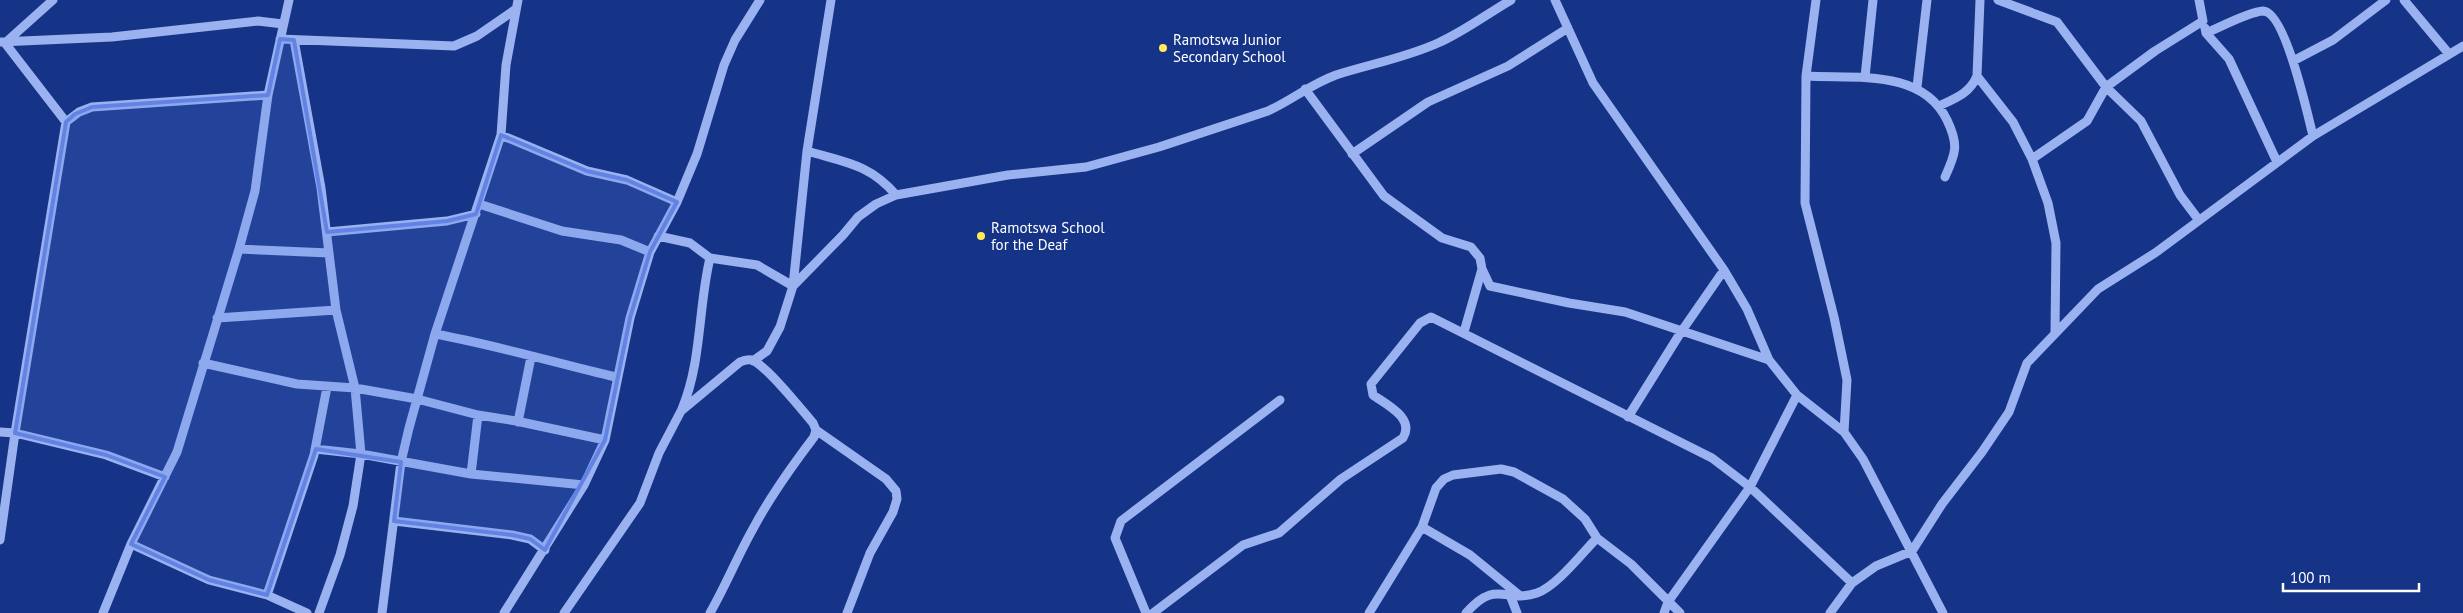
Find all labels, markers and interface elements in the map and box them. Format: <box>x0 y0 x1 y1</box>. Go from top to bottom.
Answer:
place label: Ramotswa Junior Secondary School <box>1173 30 1286 66</box>
marker: Ramotswa Junior Secondary School <box>1157 42 1169 54</box>
place label: Ramotswa School for the Deaf <box>991 218 1105 254</box>
marker: Ramotswa School for the Deaf <box>975 230 987 242</box>
scale bar <box>2283 560 2419 592</box>
text: 100 m <box>2290 568 2331 587</box>

